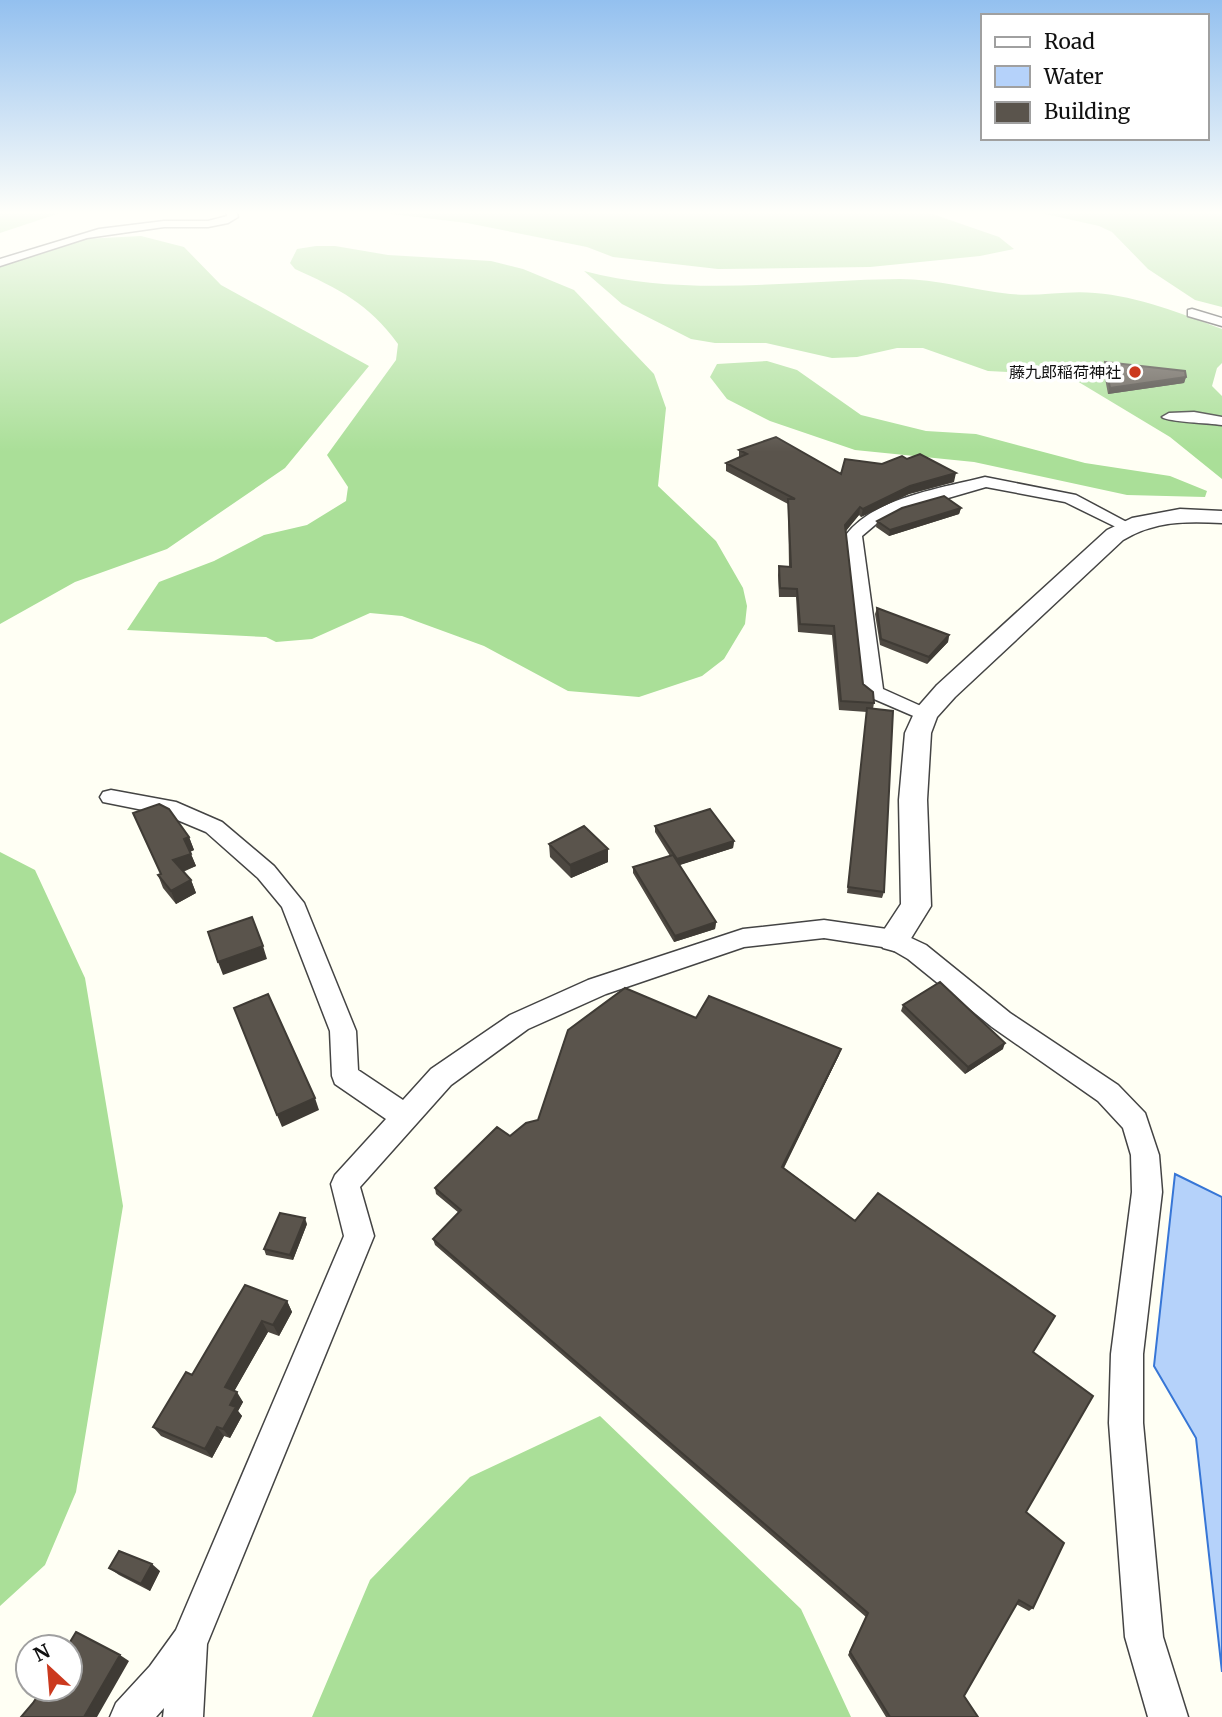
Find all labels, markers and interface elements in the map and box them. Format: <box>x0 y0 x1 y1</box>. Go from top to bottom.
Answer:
legend <box>981 14 1208 140</box>
text: Road <box>1044 28 1095 55</box>
text: Water <box>1043 63 1103 90</box>
text: Building <box>1044 98 1131 125</box>
place label: 藤九郎稲荷神社 <box>1009 362 1121 382</box>
marker: 藤九郎稲荷神社 <box>1127 364 1143 380</box>
north arrow <box>14 1633 84 1703</box>
text: N <box>30 1639 54 1667</box>

